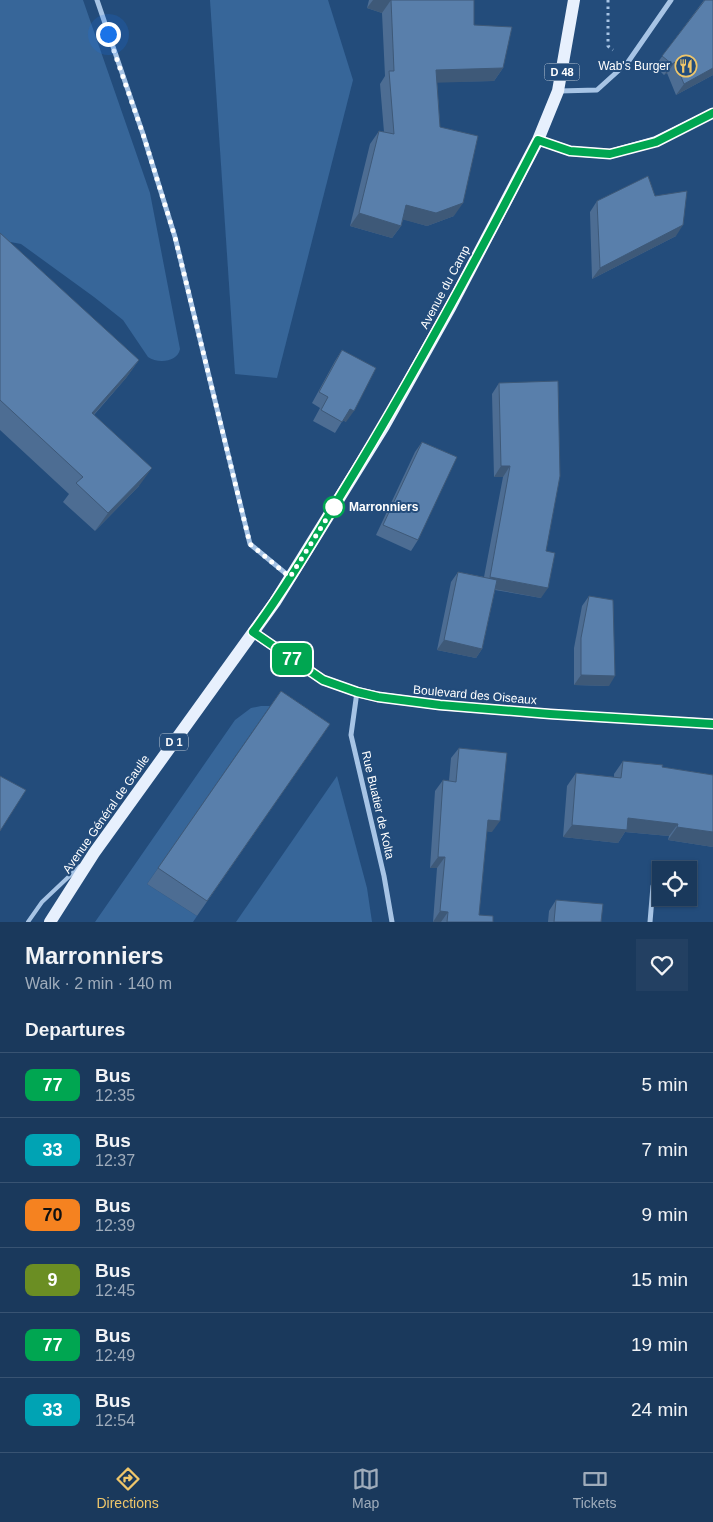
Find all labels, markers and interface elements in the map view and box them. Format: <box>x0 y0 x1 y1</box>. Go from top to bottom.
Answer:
your location <box>96 22 121 47</box>
restaurant icon: Wab's Burger <box>674 54 698 78</box>
place label: Wab's Burger <box>598 59 670 73</box>
road number: D 48 <box>544 64 580 80</box>
street label: Avenue du Camp <box>417 243 473 331</box>
marker: Marronniers <box>323 496 345 518</box>
place label: Marronniers <box>349 500 419 514</box>
line badge: 77 <box>270 643 314 675</box>
text: 77 <box>282 649 302 669</box>
street label: Boulevard des Oiseaux <box>413 683 537 707</box>
road number: D 1 <box>160 734 188 750</box>
street label: Rue Buatier de Kolta <box>359 749 397 861</box>
street label: Avenue Général de Gaulle <box>60 752 152 876</box>
map controls <box>652 861 697 906</box>
button: locate <box>652 861 697 906</box>
button: heart <box>636 939 688 991</box>
text: Marronniers <box>25 942 164 969</box>
text: Walk · 2 min · 140 m <box>25 975 172 992</box>
text: Departures <box>25 1019 125 1040</box>
text: Bus <box>95 1065 131 1086</box>
text: 5 min <box>642 1074 688 1095</box>
text: 77 <box>42 1075 63 1095</box>
text: 12:35 <box>95 1087 135 1104</box>
text: Bus <box>95 1130 131 1151</box>
text: 7 min <box>642 1139 688 1160</box>
text: 33 <box>42 1140 63 1160</box>
text: 12:37 <box>95 1152 135 1169</box>
text: Bus <box>95 1195 131 1216</box>
text: 9 min <box>642 1204 688 1225</box>
text: 70 <box>42 1205 63 1225</box>
text: 12:39 <box>95 1217 135 1234</box>
text: Bus <box>95 1260 131 1281</box>
text: 15 min <box>631 1269 688 1290</box>
text: 9 <box>47 1270 58 1290</box>
text: 12:45 <box>95 1282 135 1299</box>
text: Bus <box>95 1325 131 1346</box>
text: 19 min <box>631 1334 688 1355</box>
text: 77 <box>42 1335 63 1355</box>
text: 12:49 <box>95 1347 135 1364</box>
text: Bus <box>95 1390 131 1411</box>
text: 24 min <box>631 1399 688 1420</box>
text: 33 <box>42 1400 63 1420</box>
text: 12:54 <box>95 1412 135 1429</box>
tab: Directions <box>96 1465 159 1511</box>
tab: Map <box>352 1465 380 1511</box>
tab: Tickets <box>573 1465 617 1511</box>

